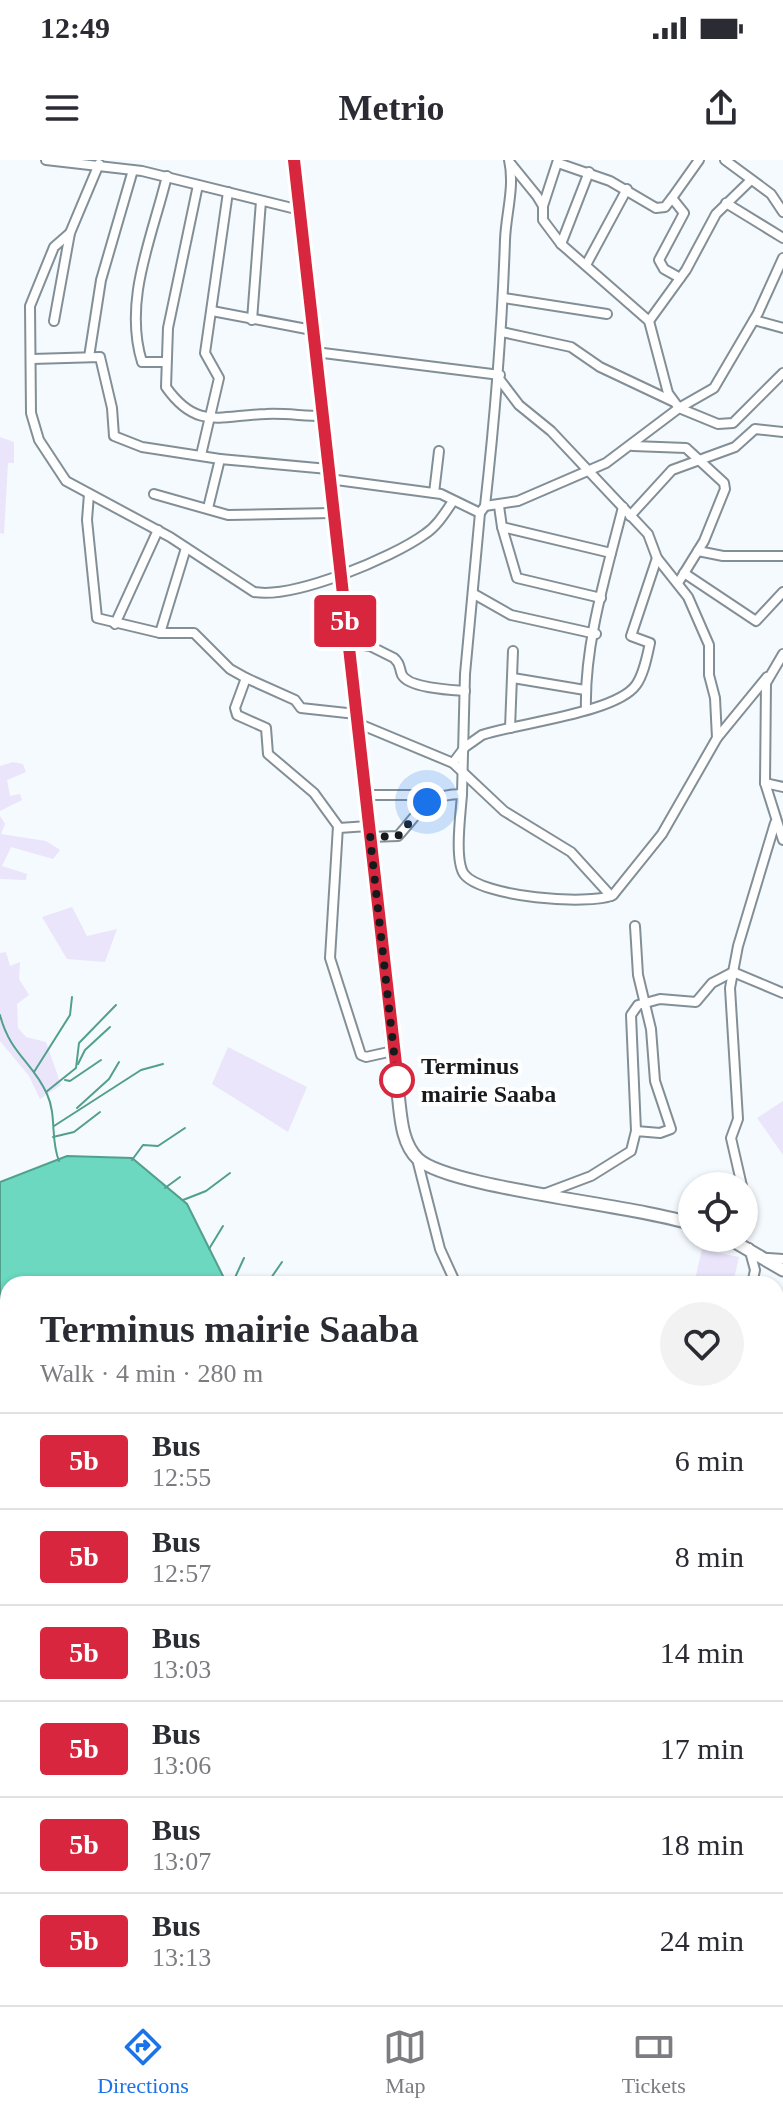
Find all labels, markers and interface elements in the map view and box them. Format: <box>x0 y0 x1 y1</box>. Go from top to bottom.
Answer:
text: 12:49 <box>40 11 110 44</box>
icon: menu <box>40 86 84 130</box>
icon: share <box>699 86 743 130</box>
text: Metrio <box>339 88 444 128</box>
line badge: 5b <box>309 595 381 647</box>
text: 5b <box>330 605 360 636</box>
your location <box>407 782 447 822</box>
place label: Terminus mairie Saaba <box>421 1053 556 1107</box>
marker: Terminus mairie Saaba <box>380 1063 414 1097</box>
map controls <box>678 1172 758 1252</box>
button: locate <box>678 1172 758 1252</box>
button: heart <box>660 1302 744 1386</box>
text: Terminus mairie Saaba <box>40 1308 419 1350</box>
text: Walk · 4 min · 280 m <box>40 1359 263 1388</box>
text: Bus <box>152 1429 200 1462</box>
text: 6 min <box>675 1444 744 1477</box>
text: 5b <box>69 1445 99 1476</box>
text: 12:55 <box>152 1463 211 1492</box>
text: Bus <box>152 1525 200 1558</box>
text: 8 min <box>675 1540 744 1573</box>
text: 5b <box>69 1541 99 1572</box>
text: 12:57 <box>152 1559 211 1588</box>
text: Bus <box>152 1621 200 1654</box>
text: 14 min <box>660 1636 744 1669</box>
text: 5b <box>69 1637 99 1668</box>
text: 13:03 <box>152 1655 211 1684</box>
text: Bus <box>152 1717 200 1750</box>
text: 17 min <box>660 1732 744 1765</box>
text: 5b <box>69 1733 99 1764</box>
text: 13:06 <box>152 1751 211 1780</box>
text: Bus <box>152 1813 200 1846</box>
text: 18 min <box>660 1828 744 1861</box>
text: 5b <box>69 1829 99 1860</box>
text: 13:07 <box>152 1847 211 1876</box>
text: Bus <box>152 1909 200 1942</box>
text: 24 min <box>660 1924 744 1957</box>
text: 5b <box>69 1925 99 1956</box>
text: 13:13 <box>152 1943 211 1972</box>
tab: Directions <box>97 2025 189 2099</box>
tab: Map <box>383 2025 427 2099</box>
tab: Tickets <box>622 2025 686 2099</box>

